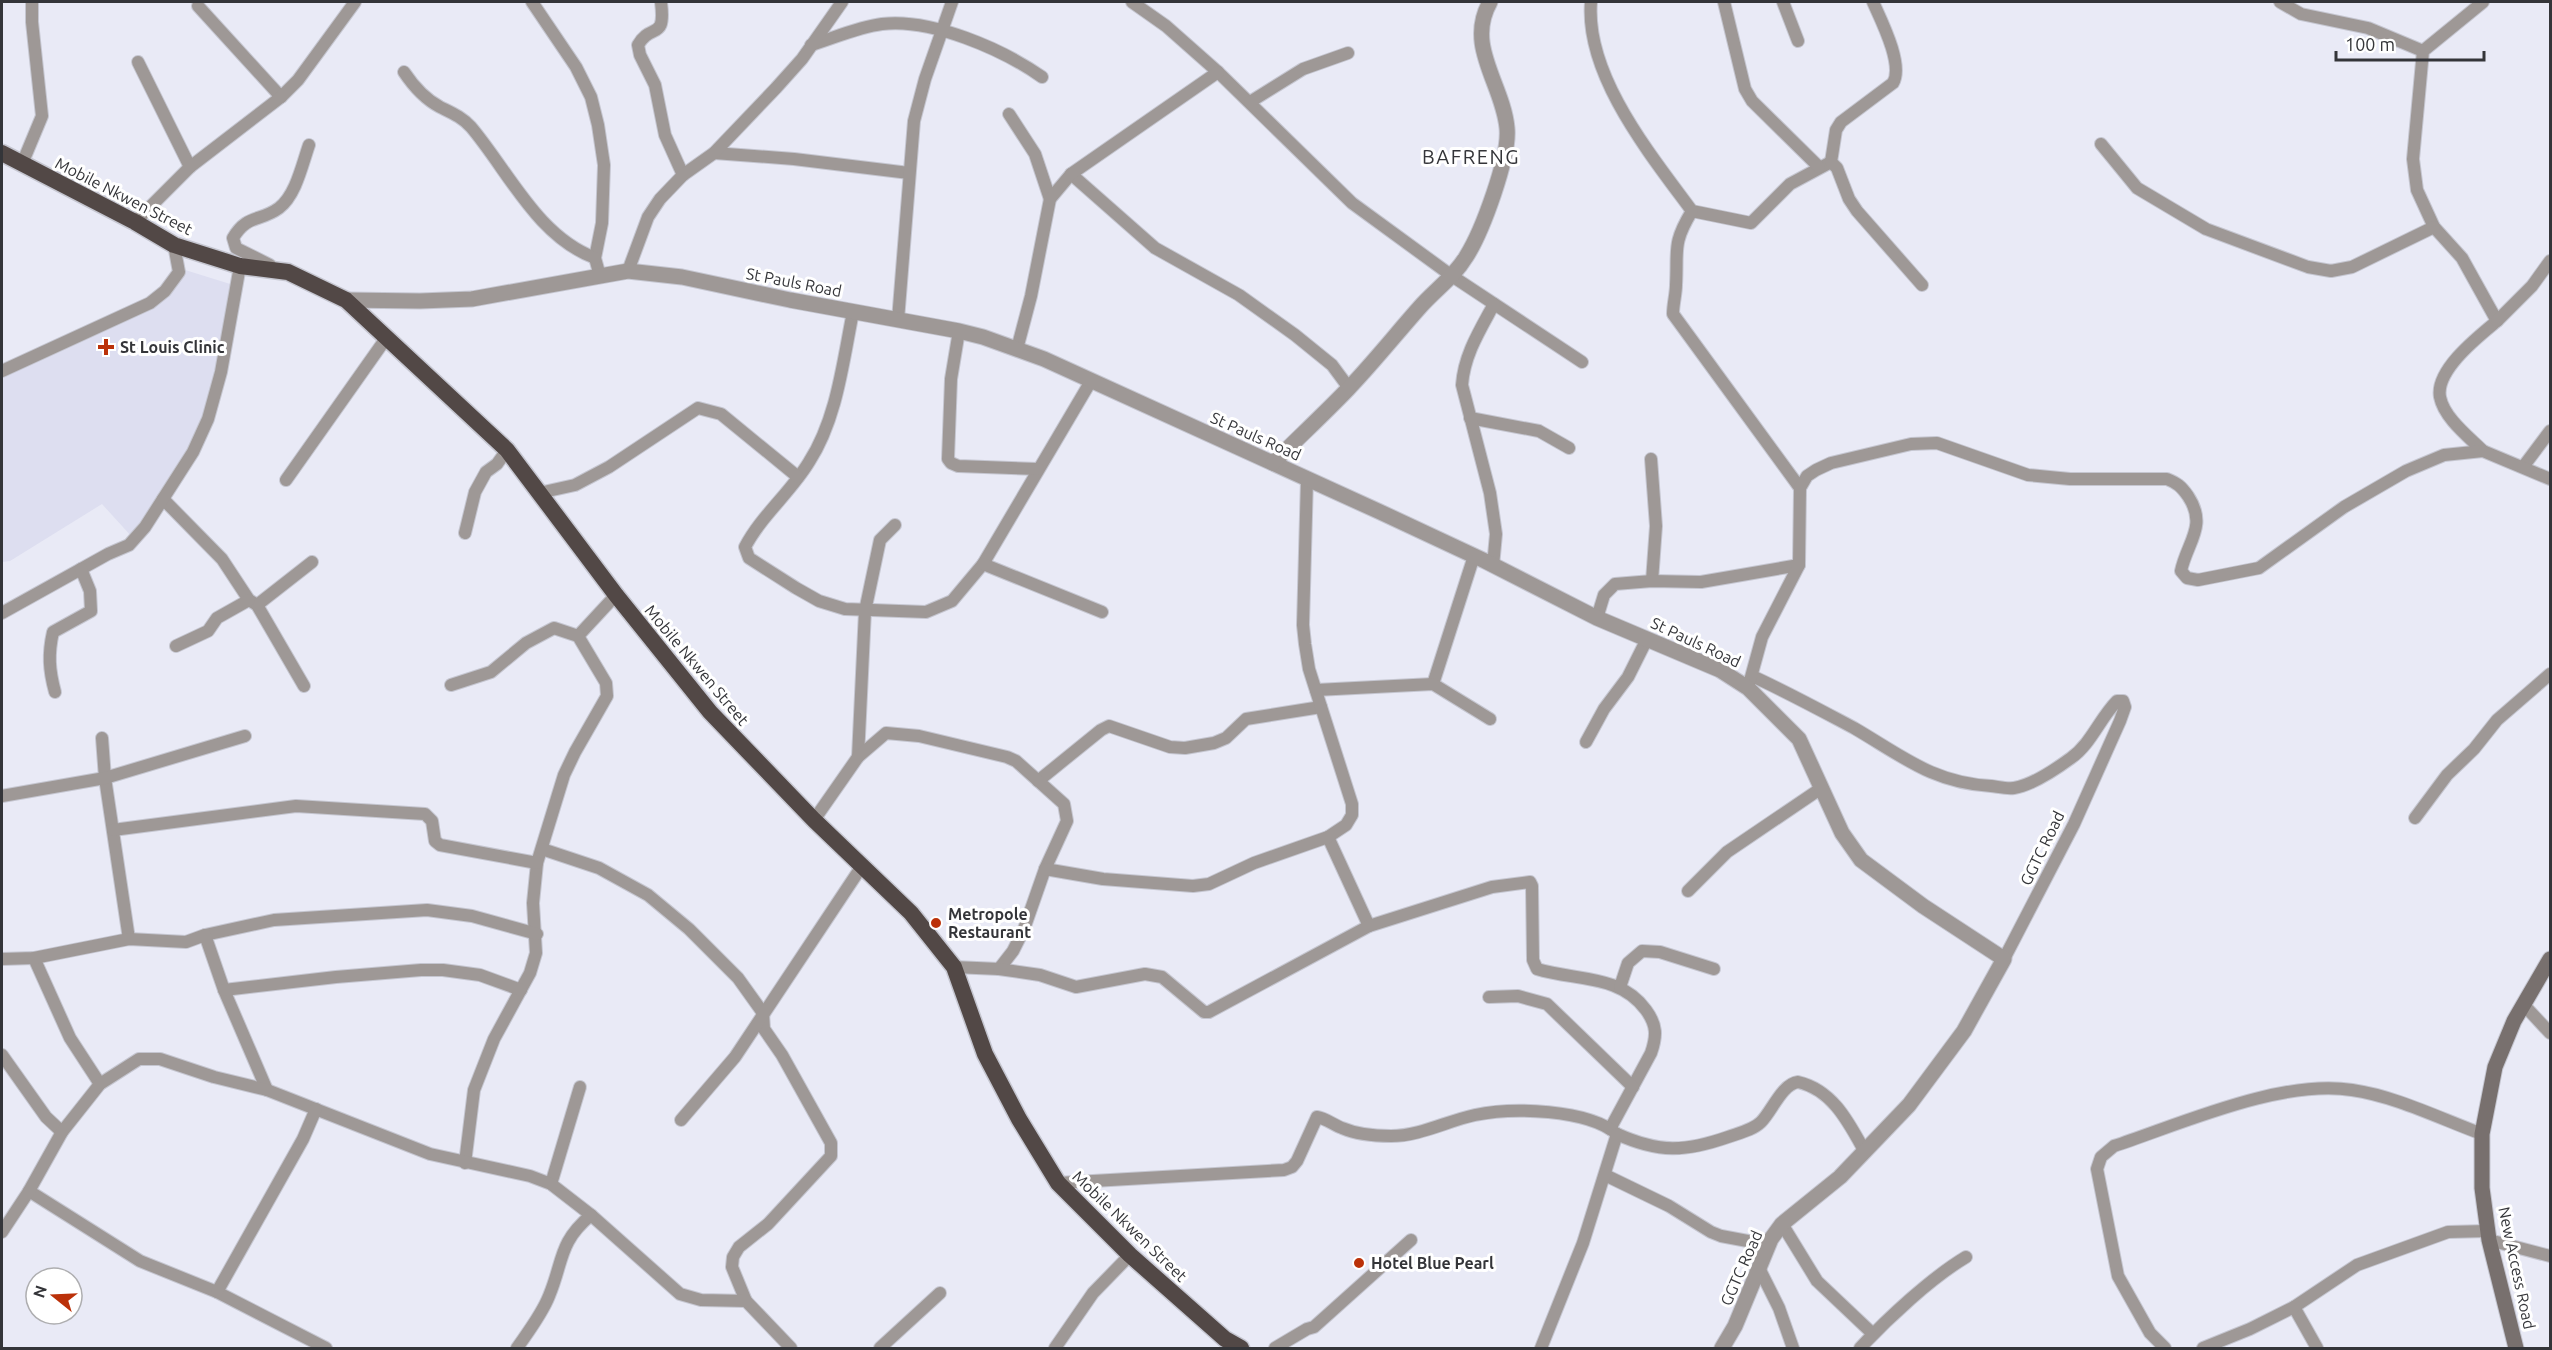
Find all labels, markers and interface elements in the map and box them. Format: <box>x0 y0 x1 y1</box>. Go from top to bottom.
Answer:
scale bar <box>2336 24 2484 62</box>
text: 100 m <box>2345 34 2395 54</box>
district label: BAFRENG <box>1422 145 1520 168</box>
street label: Mobile Nkwen Street <box>52 154 196 239</box>
street label: St Pauls Road <box>745 264 843 300</box>
marker: St Louis Clinic <box>97 338 115 356</box>
place label: St Louis Clinic <box>120 338 225 356</box>
street label: St Pauls Road <box>1208 408 1304 464</box>
street label: Mobile Nkwen Street <box>641 601 753 729</box>
street label: St Pauls Road <box>1648 613 1744 671</box>
street label: GGTC Road <box>2016 808 2068 888</box>
place label: Metropole Restaurant <box>948 905 1031 941</box>
marker: Metropole Restaurant <box>929 916 943 930</box>
street label: Mobile Nkwen Street <box>1069 1167 1191 1286</box>
street label: New Access Road <box>2495 1205 2539 1331</box>
street label: GGTC Road <box>1716 1228 1766 1308</box>
place label: Hotel Blue Pearl <box>1371 1254 1494 1272</box>
marker: Hotel Blue Pearl <box>1352 1256 1366 1270</box>
north arrow <box>24 1266 84 1326</box>
text: N <box>29 1283 50 1300</box>

